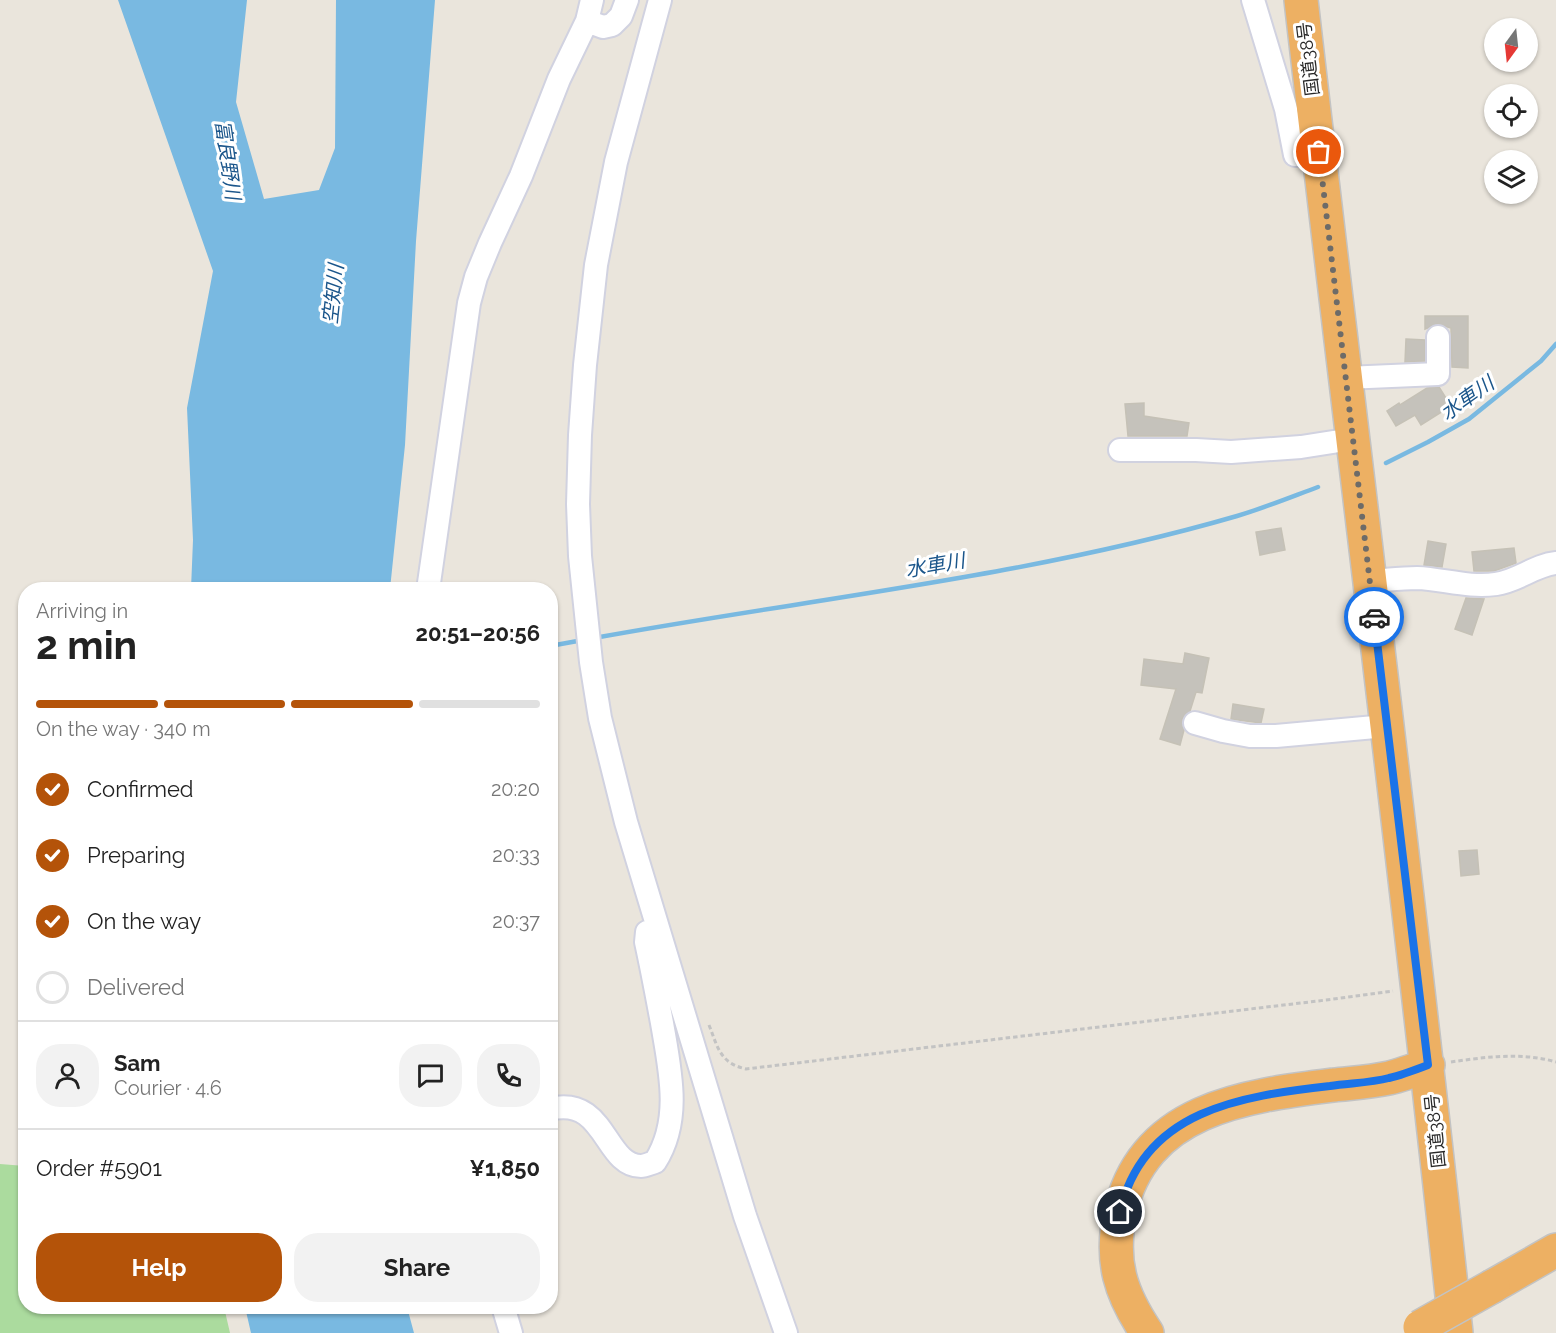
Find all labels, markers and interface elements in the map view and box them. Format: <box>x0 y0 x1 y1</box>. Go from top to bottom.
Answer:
north arrow <box>1484 18 1538 72</box>
map controls <box>1484 18 1538 204</box>
street label: 国道38号 <box>1293 21 1323 97</box>
button: locate <box>1484 84 1538 138</box>
water label: 富良野川 <box>211 119 246 203</box>
pin <box>1293 126 1344 177</box>
icon: bag <box>1302 135 1335 168</box>
button: layers <box>1484 150 1538 204</box>
water label: 空知川 <box>318 261 348 325</box>
water label: 水車川 <box>1436 370 1500 425</box>
water label: 水車川 <box>903 548 969 582</box>
courier <box>1344 587 1404 647</box>
text: Arriving in <box>36 599 128 623</box>
icon: car <box>1358 601 1391 634</box>
text: 20:51–20:56 <box>416 620 540 646</box>
text: 2 min <box>36 622 137 668</box>
text: On the way · 340 m <box>36 717 211 741</box>
icon: check <box>36 773 69 806</box>
text: Confirmed <box>87 776 194 802</box>
text: 20:20 <box>491 777 540 801</box>
icon: check <box>36 839 69 872</box>
text: Preparing <box>87 842 185 868</box>
text: 20:33 <box>492 843 540 867</box>
icon: check <box>36 905 69 938</box>
text: On the way <box>87 908 201 934</box>
text: 20:37 <box>492 909 540 933</box>
text: Delivered <box>87 974 185 1000</box>
button: person <box>36 1044 99 1107</box>
button: chat <box>399 1044 462 1107</box>
button: phone <box>477 1044 540 1107</box>
text: Sam <box>114 1050 161 1076</box>
text: Courier · 4.6 <box>114 1076 222 1100</box>
street label: 国道38号 <box>1421 1093 1449 1169</box>
text: Order #5901 <box>36 1155 162 1181</box>
text: ¥1,850 <box>469 1155 540 1181</box>
pin <box>1094 1186 1145 1237</box>
icon: home <box>1103 1195 1136 1228</box>
button: Help <box>36 1233 282 1302</box>
button: Share <box>294 1233 540 1302</box>

